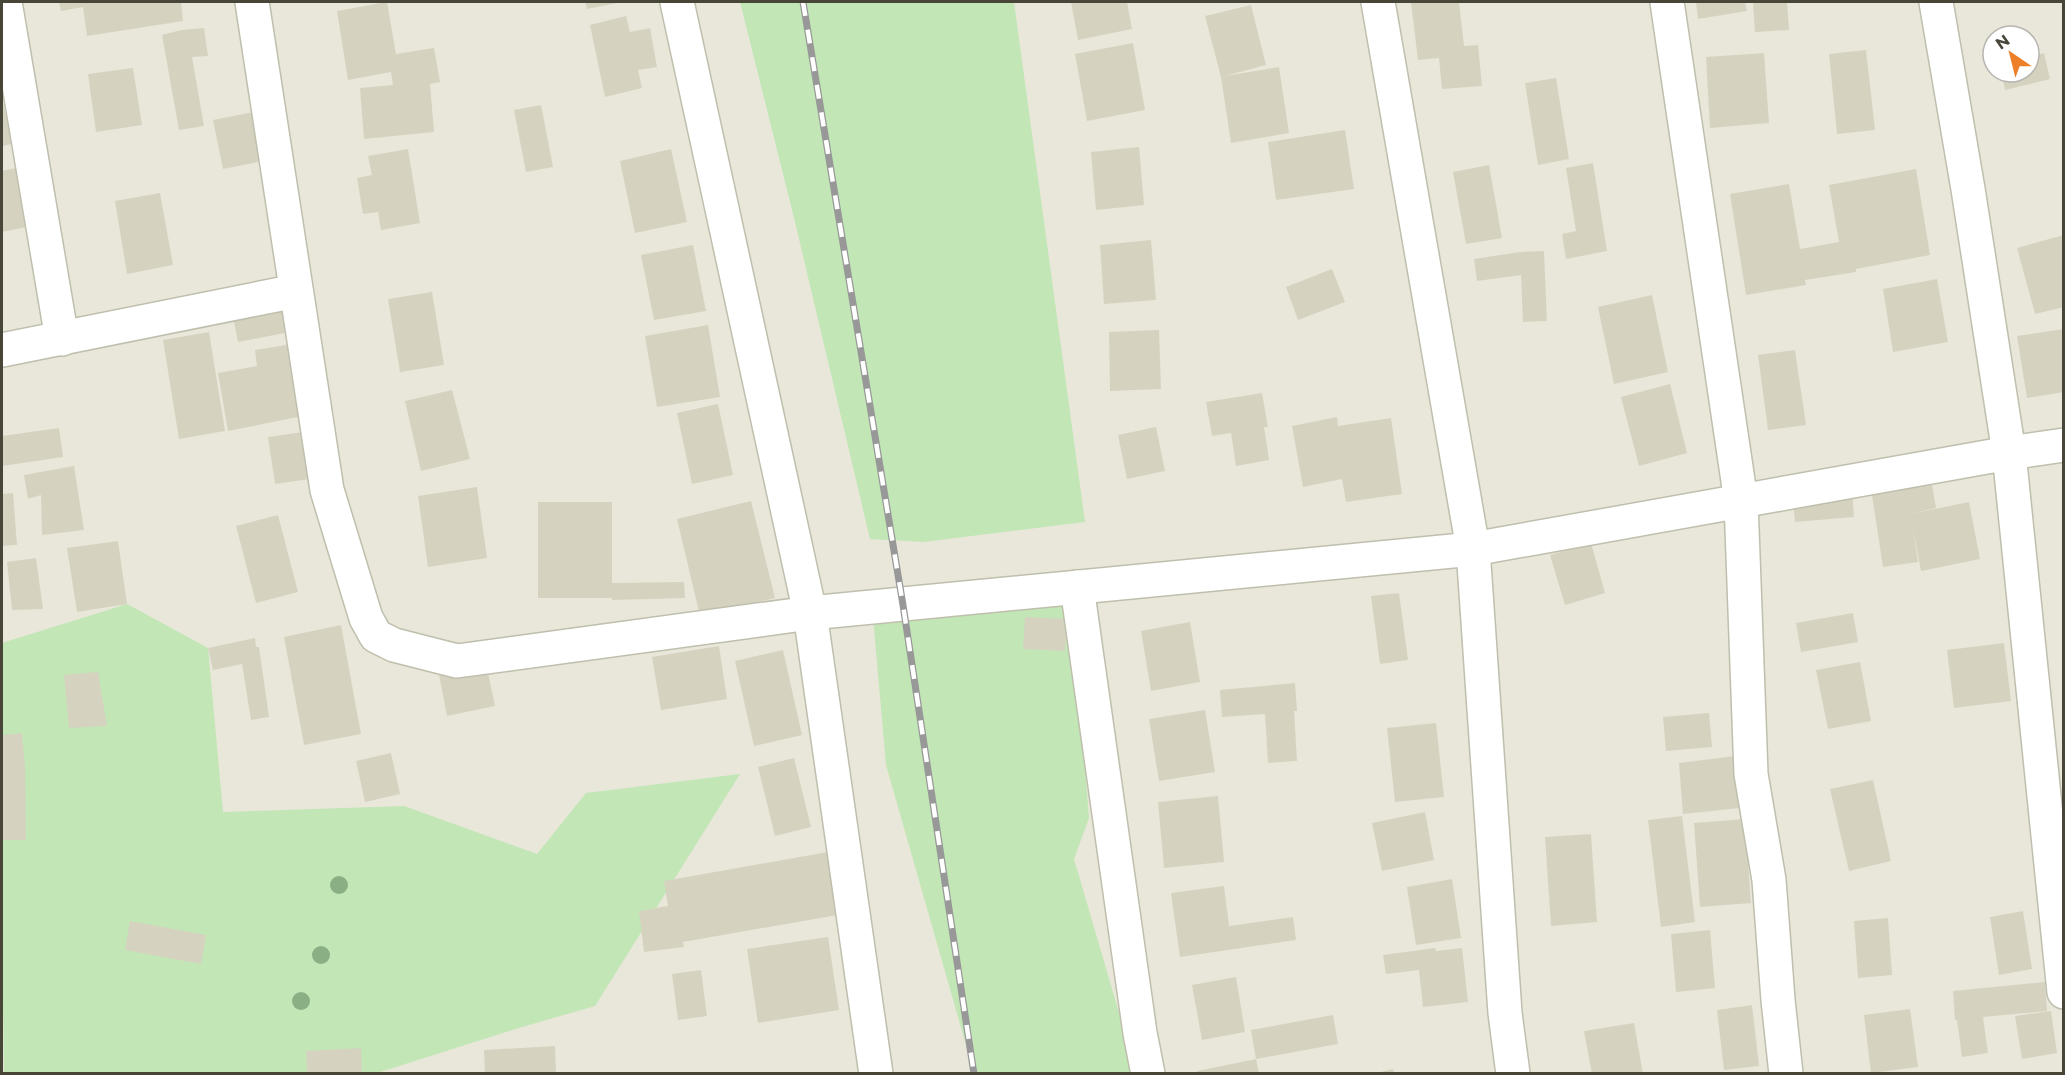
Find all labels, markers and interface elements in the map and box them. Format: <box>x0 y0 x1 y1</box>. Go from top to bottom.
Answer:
north arrow <box>1981 24 2041 84</box>
text: N <box>1992 31 2013 54</box>

